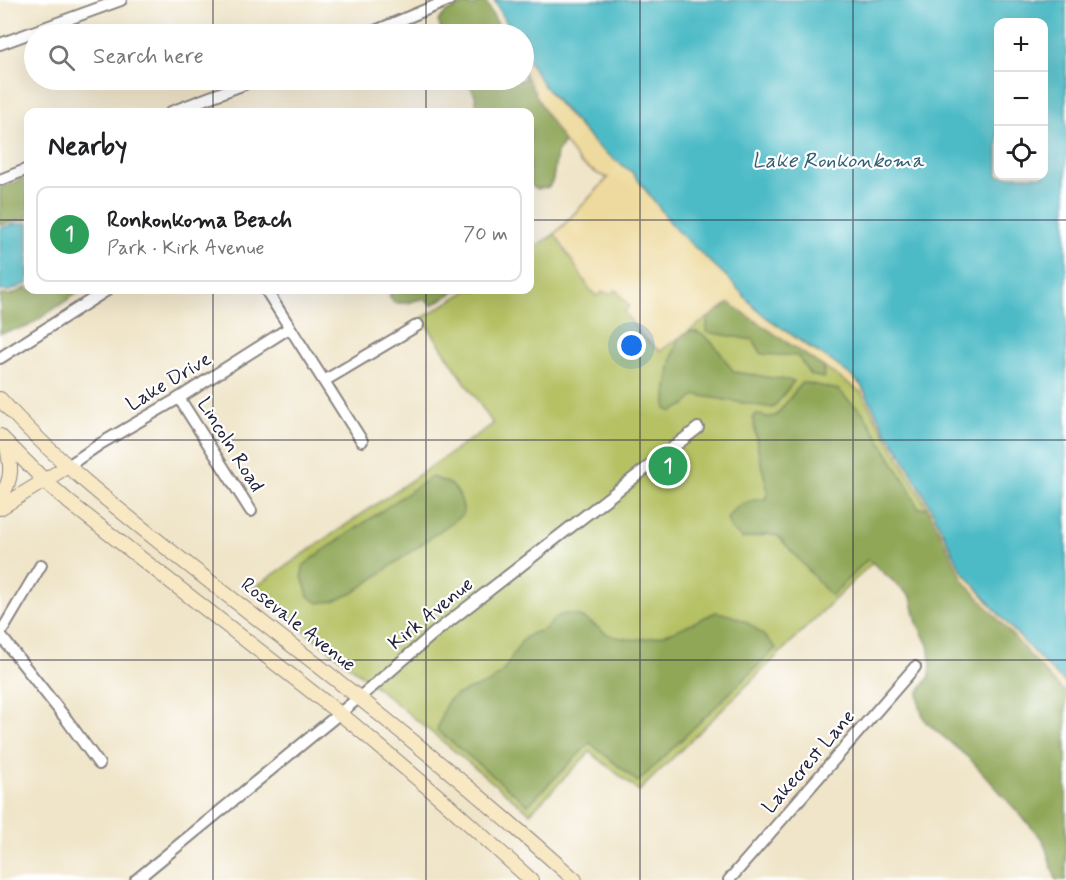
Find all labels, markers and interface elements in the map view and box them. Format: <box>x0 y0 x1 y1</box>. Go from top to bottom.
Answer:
map controls <box>994 18 1048 180</box>
button: + <box>994 18 1048 72</box>
search box <box>24 24 534 90</box>
icon: search <box>45 41 78 74</box>
text: Search here <box>93 43 204 71</box>
button: − <box>994 72 1048 126</box>
button: locate <box>994 126 1048 180</box>
text: Nearby <box>48 130 127 164</box>
water label: Lake Ronkonkoma <box>752 147 925 175</box>
text: Ronkonkoma Beach <box>107 207 292 235</box>
text: 1 <box>65 221 74 248</box>
text: 70 m <box>463 221 508 248</box>
text: Park · Kirk Avenue <box>107 235 265 262</box>
your location <box>617 331 646 360</box>
street label: Lake Drive <box>121 346 217 418</box>
street label: Lincoln Road <box>190 392 270 498</box>
pin: 1 <box>648 444 688 488</box>
street label: Kirk Avenue <box>383 571 479 657</box>
street label: Rosevale Avenue <box>235 572 361 678</box>
street label: Lakecrest Lane <box>756 704 862 820</box>

